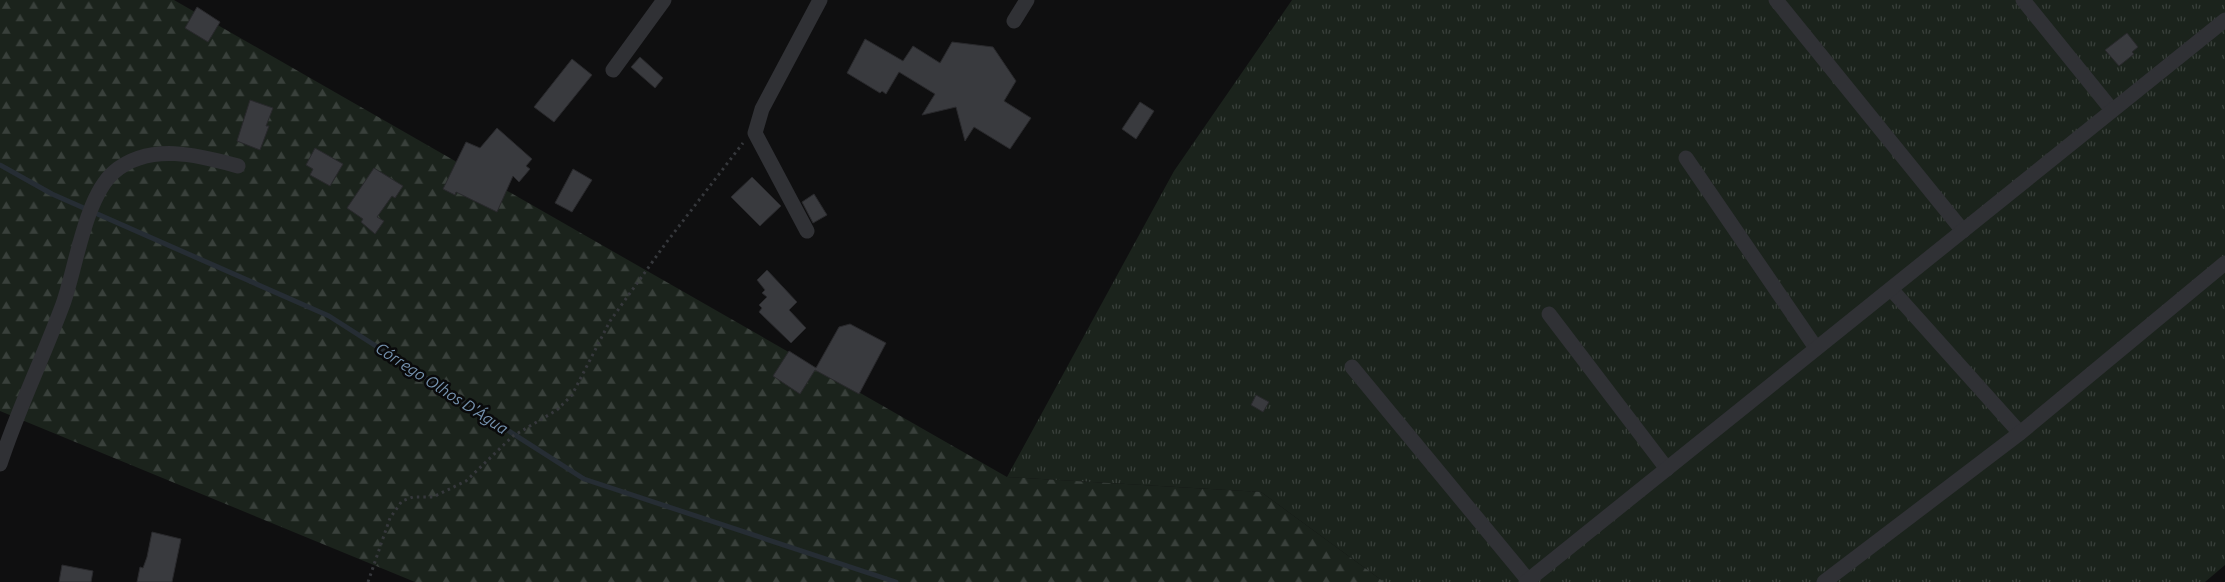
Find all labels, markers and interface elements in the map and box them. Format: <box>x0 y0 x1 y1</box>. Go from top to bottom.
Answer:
water label: Córrego Olhos D'Água <box>372 337 513 438</box>

